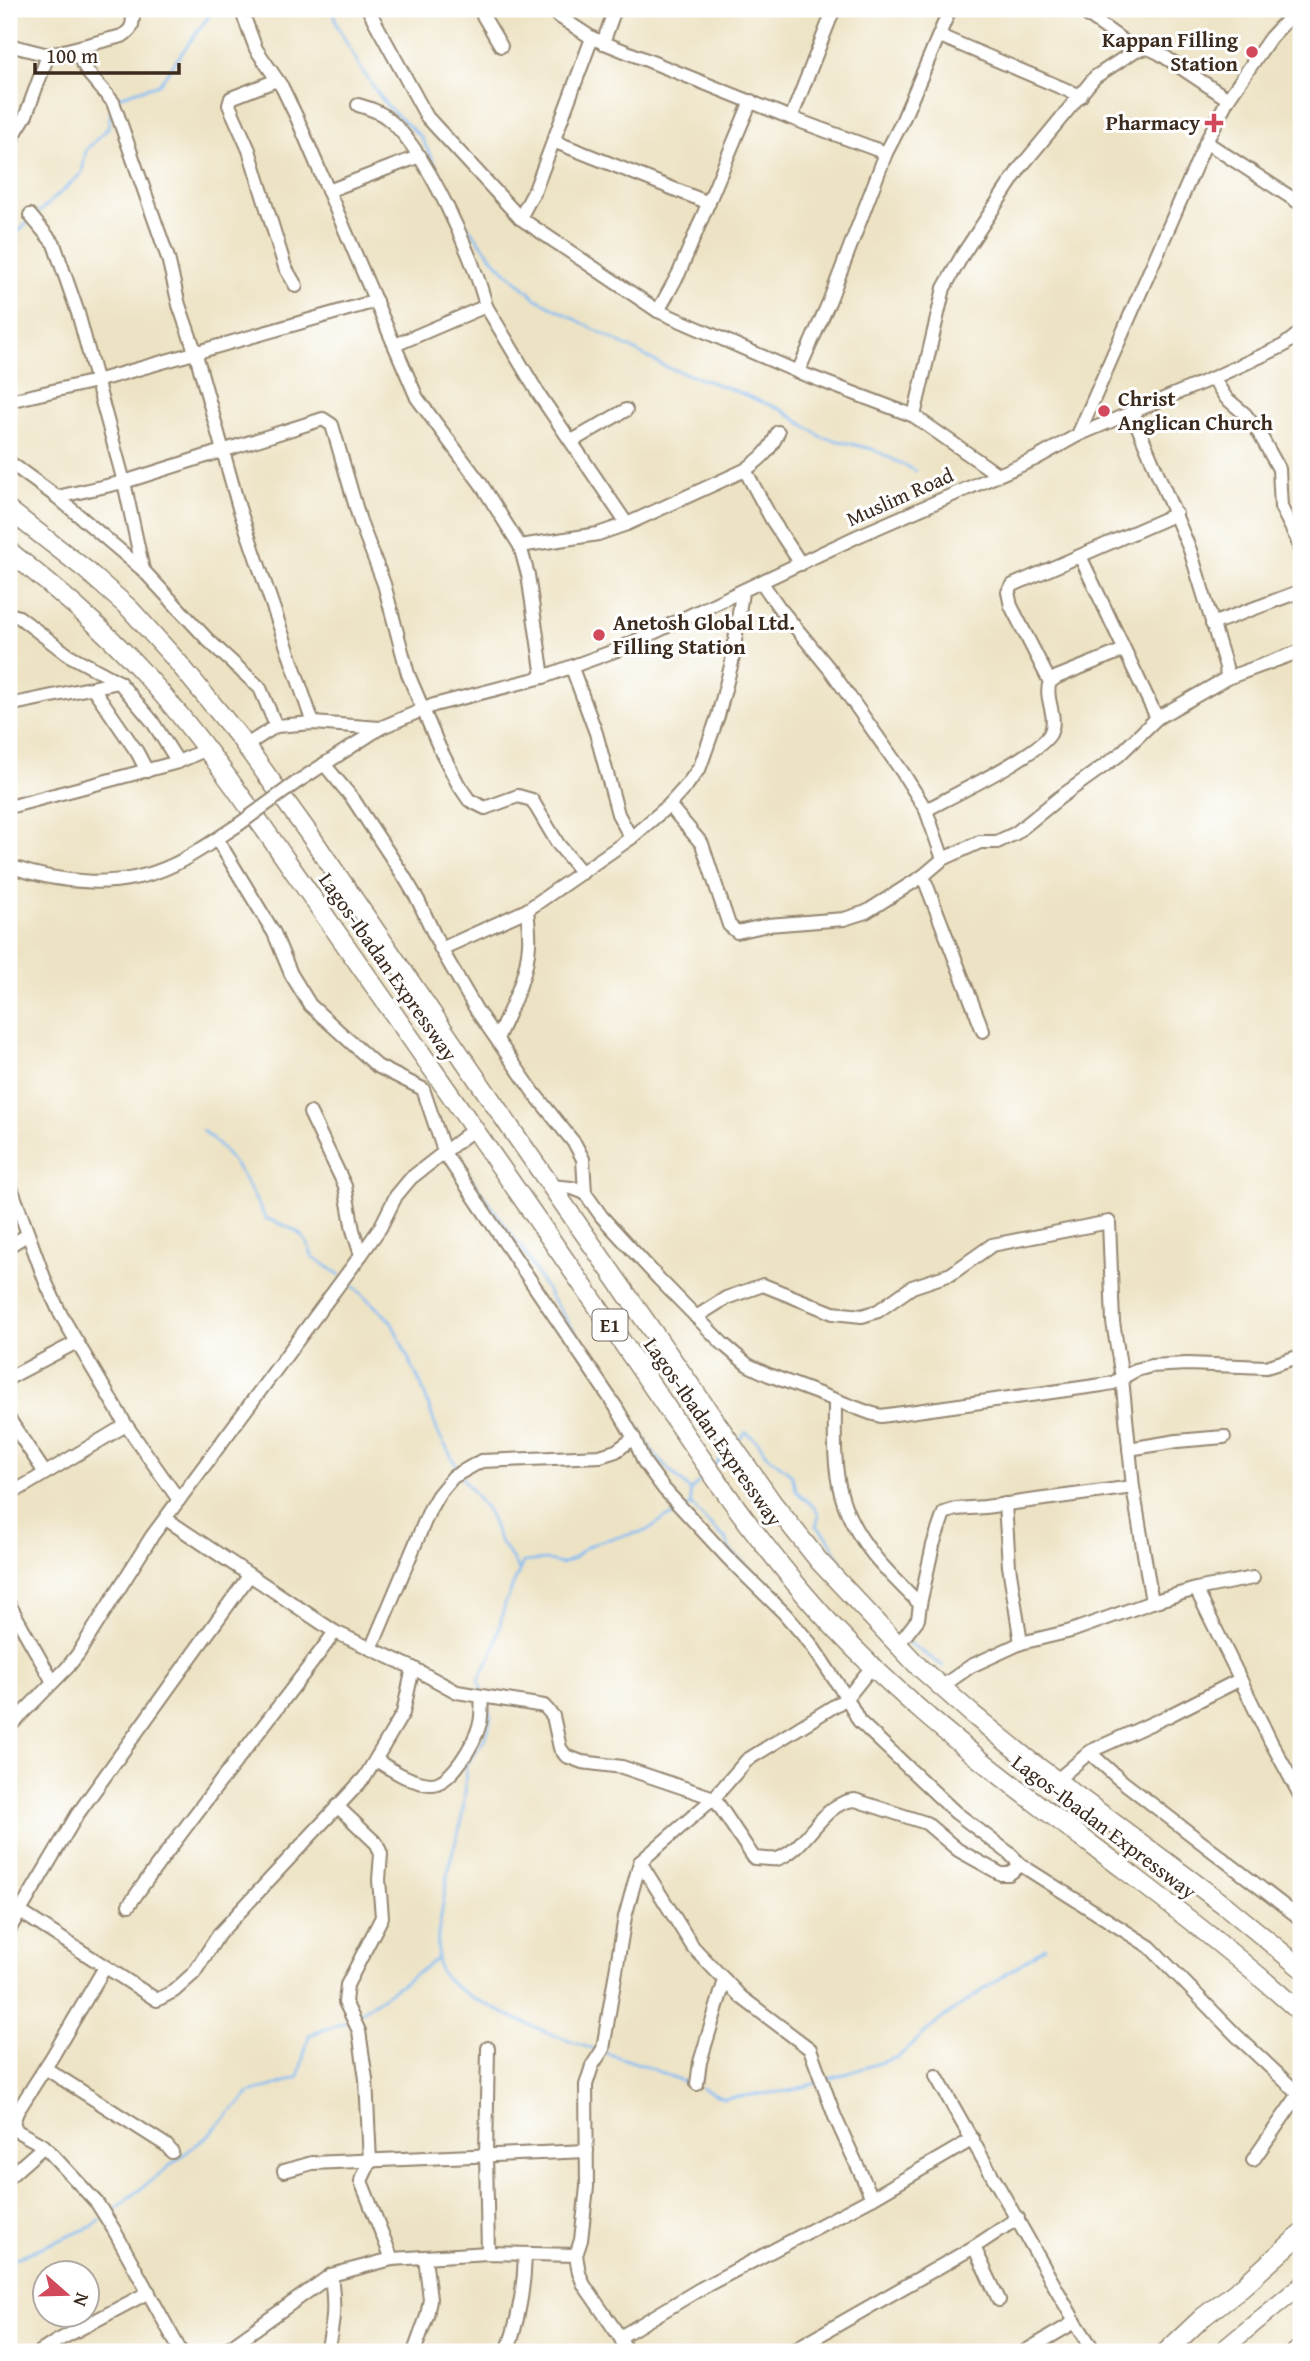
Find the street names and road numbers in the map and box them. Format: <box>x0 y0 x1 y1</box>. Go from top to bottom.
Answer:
street label: Muslim Road <box>841 459 959 534</box>
street label: Lagos-Ibadan Expressway <box>311 866 466 1068</box>
road number: E1 <box>592 1310 628 1340</box>
street label: Lagos-Ibadan Expressway <box>636 1331 791 1533</box>
street label: Lagos-Ibadan Expressway <box>1005 1747 1204 1907</box>

